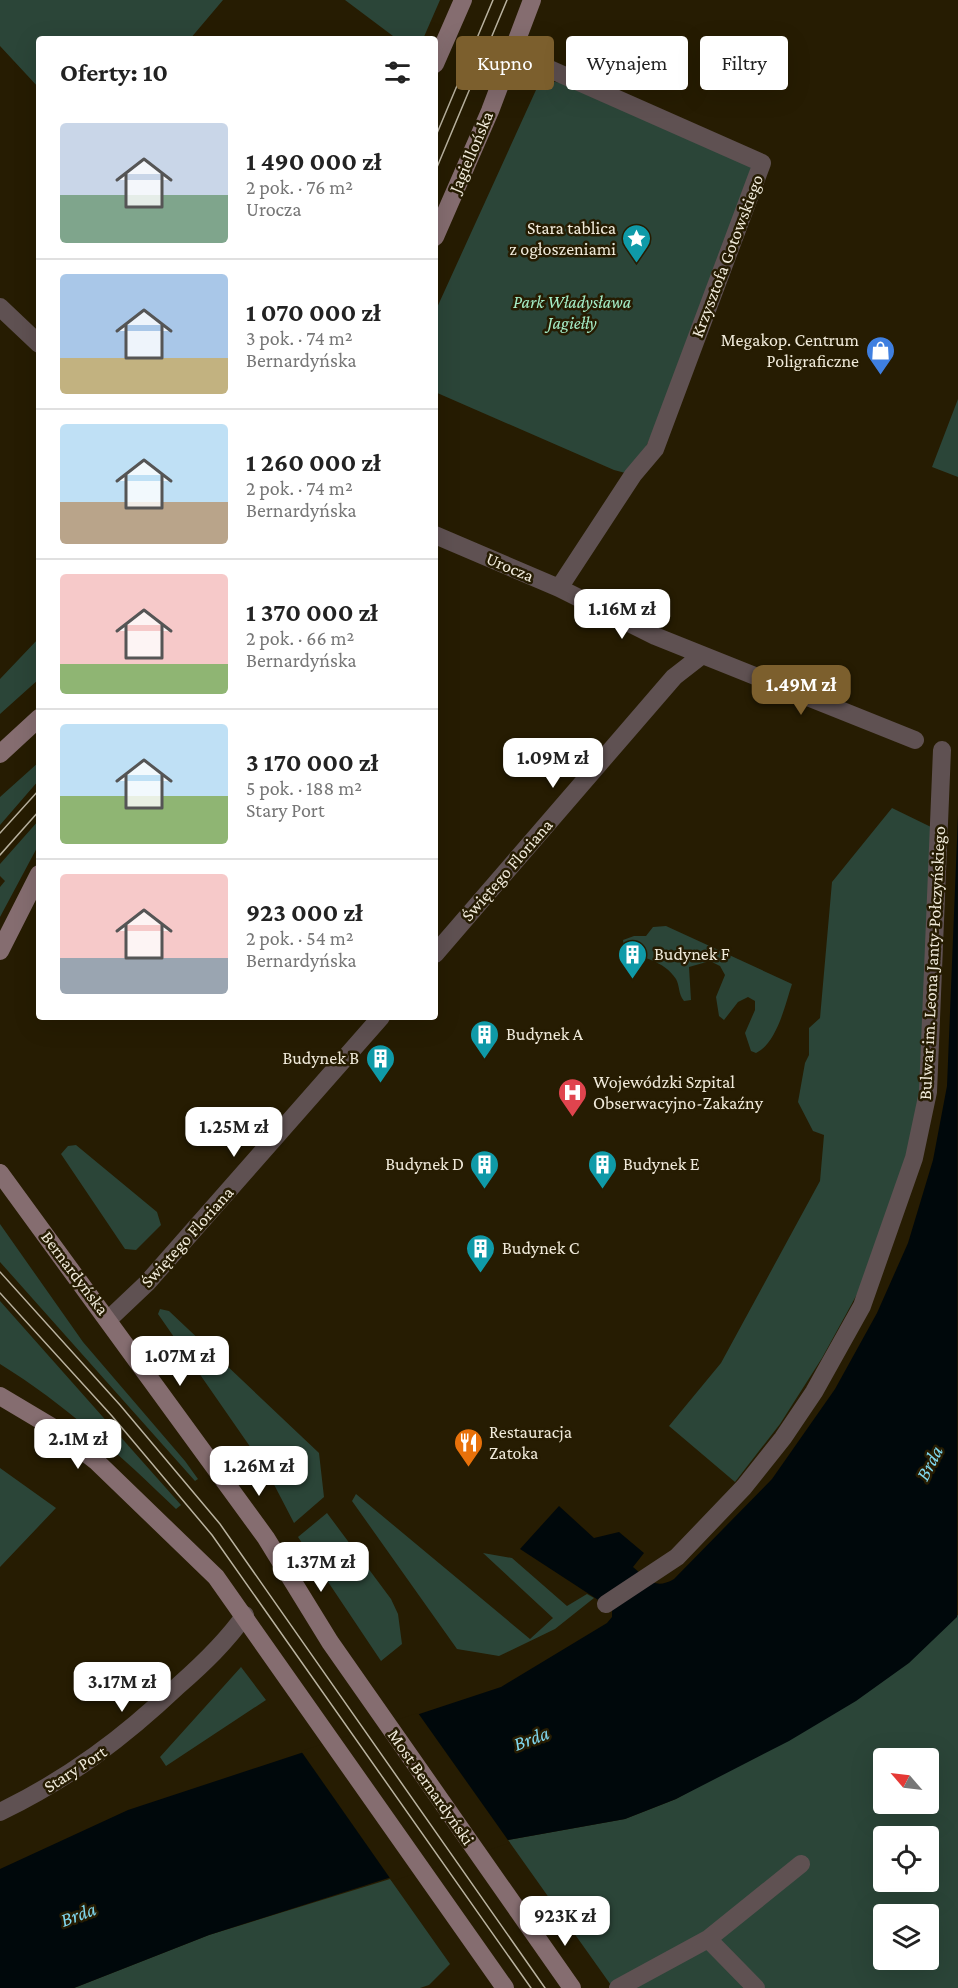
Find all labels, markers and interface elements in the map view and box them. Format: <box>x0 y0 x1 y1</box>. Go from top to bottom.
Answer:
chip: Kupno <box>456 36 554 90</box>
chip: Wynajem <box>566 36 688 90</box>
chip: Filtry <box>700 36 788 90</box>
icon: filters <box>381 56 414 89</box>
text: Oferty: 10 <box>60 58 168 87</box>
street label: Jagiellońska <box>444 108 497 198</box>
icon: home <box>108 147 180 219</box>
text: 1 490 000 zł <box>246 147 381 176</box>
street label: Krzysztofa Gotowskiego <box>687 172 767 340</box>
text: 2 pok. · 76 m² <box>246 176 353 198</box>
text: Urocza <box>246 198 302 220</box>
place label: Stara tablica z ogłoszeniami <box>509 218 616 259</box>
place icon: Stara tablica z ogłoszeniami <box>621 222 653 264</box>
park label: Park Władysława Jagiełły <box>513 292 632 333</box>
icon: home <box>108 298 180 370</box>
text: 1 070 000 zł <box>246 298 381 327</box>
text: 3 pok. · 74 m² <box>246 327 353 349</box>
place label: Megakop. Centrum Poligraficzne <box>721 330 860 371</box>
shop icon: Megakop. Centrum Poligraficzne <box>864 334 896 376</box>
text: Bernardyńska <box>246 349 357 371</box>
icon: home <box>108 448 180 520</box>
text: 1 260 000 zł <box>246 448 381 477</box>
text: 2 pok. · 74 m² <box>246 477 353 499</box>
text: Bernardyńska <box>246 499 357 521</box>
street label: Urocza <box>483 548 537 586</box>
pin: 1.16M zł <box>560 589 684 640</box>
text: 1.16M zł <box>588 597 656 619</box>
icon: home <box>108 598 180 670</box>
text: 1 370 000 zł <box>246 598 378 627</box>
text: 2 pok. · 66 m² <box>246 627 354 649</box>
text: Bernardyńska <box>246 649 357 671</box>
pin: 1.49M zł <box>739 665 863 716</box>
text: 1.49M zł <box>766 673 836 695</box>
pin: 1.09M zł <box>491 738 615 789</box>
text: 1.09M zł <box>517 746 589 768</box>
icon: home <box>108 748 180 820</box>
text: 3 170 000 zł <box>246 748 378 777</box>
text: 5 pok. · 188 m² <box>246 777 362 799</box>
text: Stary Port <box>246 799 325 821</box>
street label: Świętego Floriana <box>457 815 557 925</box>
street label: Bulwar im. Leona Janty-Połczyńskiego <box>915 825 949 1100</box>
icon: home <box>108 898 180 970</box>
text: 923 000 zł <box>246 898 363 927</box>
text: 2 pok. · 54 m² <box>246 927 354 949</box>
building icon: Budynek F <box>617 938 649 980</box>
place label: Budynek F <box>654 944 730 964</box>
text: Bernardyńska <box>246 949 357 971</box>
building icon: Budynek A <box>469 1018 501 1060</box>
place label: Budynek A <box>506 1024 584 1044</box>
building icon: Budynek B <box>364 1042 396 1084</box>
place label: Budynek B <box>282 1048 359 1068</box>
place label: Wojewódzki Szpital Obserwacyjno-Zakaźny <box>593 1072 764 1114</box>
hospital icon: Wojewódzki Szpital Obserwacyjno-Zakaźny <box>556 1076 588 1118</box>
pin: 1.25M zł <box>172 1107 296 1158</box>
text: 1.25M zł <box>199 1115 269 1137</box>
building icon: Budynek D <box>469 1148 501 1190</box>
building icon: Budynek E <box>586 1148 618 1190</box>
place label: Budynek D <box>385 1154 464 1174</box>
place label: Budynek E <box>623 1154 700 1174</box>
street label: Świętego Floriana <box>136 1182 238 1292</box>
street label: Bernardyńska <box>37 1227 113 1319</box>
building icon: Budynek C <box>465 1232 497 1274</box>
place label: Budynek C <box>502 1238 580 1258</box>
pin: 1.07M zł <box>118 1336 242 1387</box>
text: 1.07M zł <box>145 1344 215 1366</box>
pin: 2.1M zł <box>23 1419 133 1470</box>
place label: Restauracja Zatoka <box>489 1422 572 1463</box>
restaurant icon: Restauracja Zatoka <box>452 1426 484 1468</box>
text: 2.1M zł <box>48 1427 108 1449</box>
water label: Brda <box>911 1442 947 1484</box>
pin: 1.26M zł <box>197 1446 321 1497</box>
text: 1.26M zł <box>224 1454 294 1476</box>
pin: 1.37M zł <box>259 1542 383 1593</box>
text: 1.37M zł <box>287 1550 355 1572</box>
pin: 3.17M zł <box>60 1662 184 1713</box>
text: 3.17M zł <box>88 1670 156 1692</box>
water label: Brda <box>510 1721 552 1755</box>
street label: Most Bernardyński <box>384 1725 478 1849</box>
street label: Stary Port <box>40 1741 111 1797</box>
north arrow <box>873 1748 939 1814</box>
map controls <box>873 1748 939 1970</box>
button: locate <box>873 1826 939 1892</box>
pin: 923K zł <box>510 1896 620 1947</box>
water label: Brda <box>57 1897 99 1931</box>
text: 923K zł <box>534 1904 596 1926</box>
button: layers <box>873 1904 939 1970</box>

